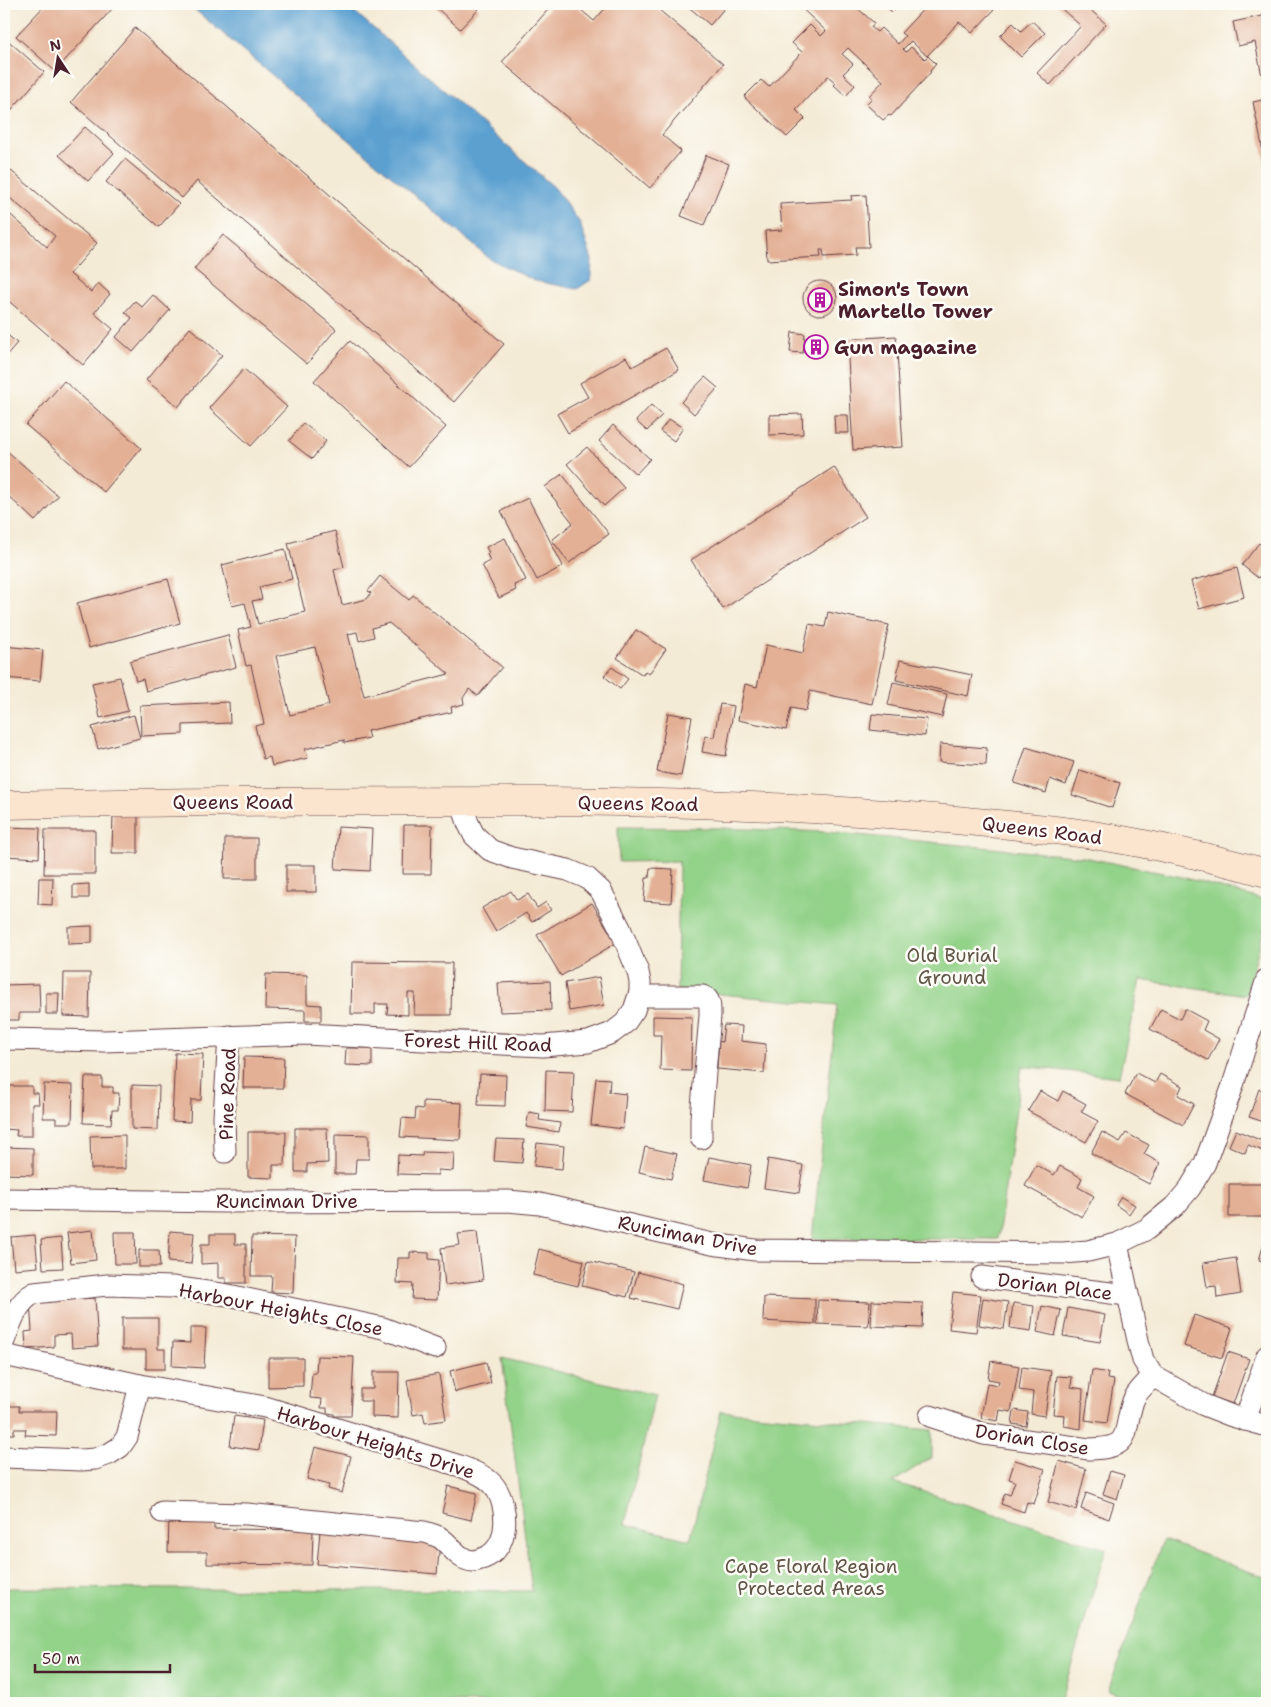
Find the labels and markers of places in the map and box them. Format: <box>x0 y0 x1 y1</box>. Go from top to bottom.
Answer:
place label: Simon's Town Martello Tower <box>838 277 993 324</box>
building icon: Simon's Town Martello Tower <box>807 287 833 313</box>
building icon: Gun magazine <box>803 334 829 360</box>
place label: Gun magazine <box>834 335 977 360</box>

